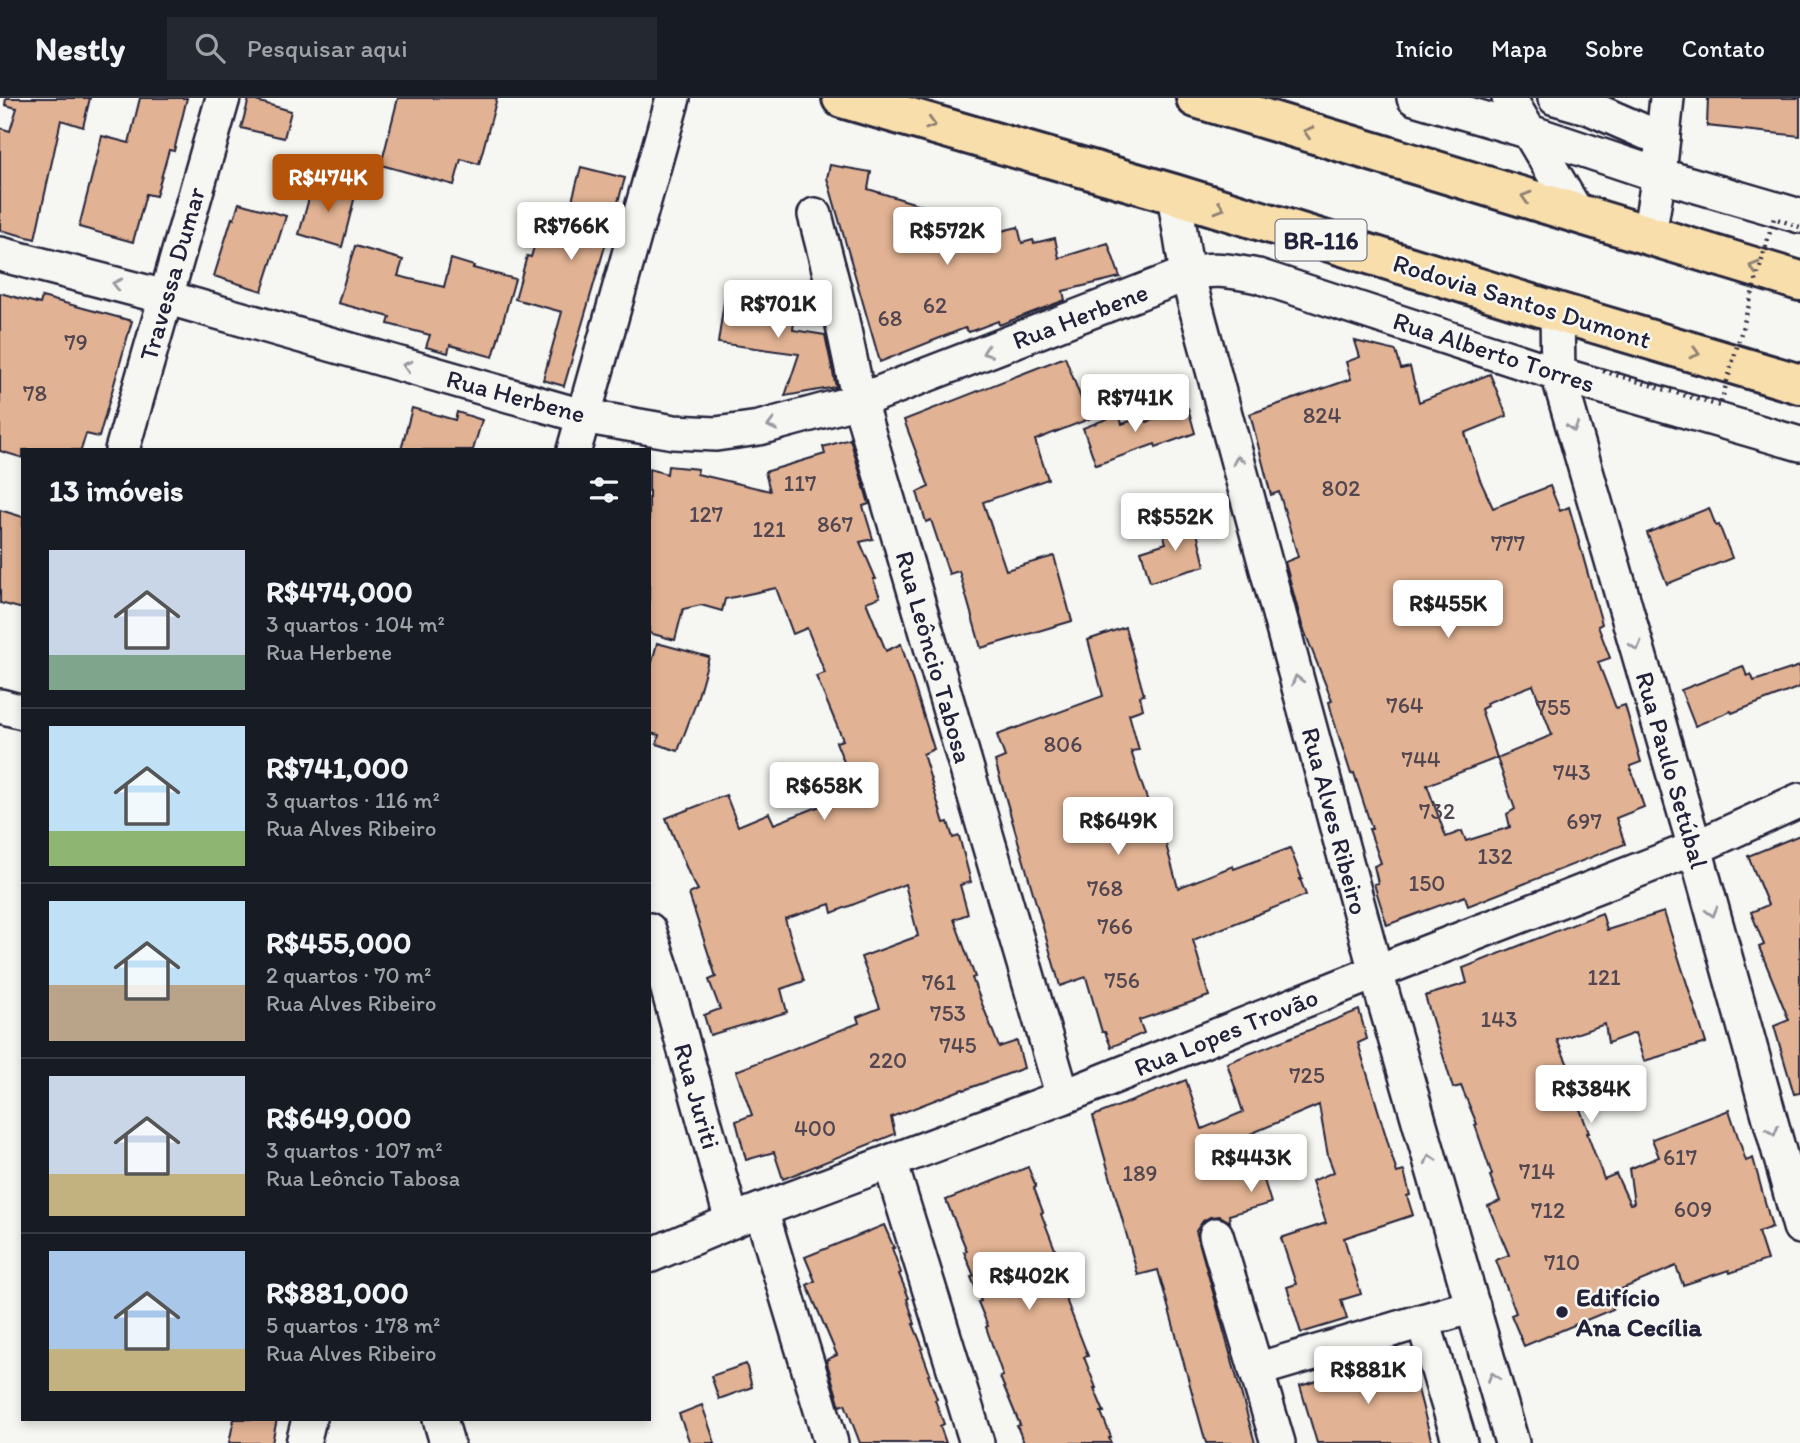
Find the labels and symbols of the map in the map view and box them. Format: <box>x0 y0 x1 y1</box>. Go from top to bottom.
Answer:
one-way arrow <box>925 115 937 130</box>
one-way arrow <box>1302 125 1314 140</box>
pin: R$474K <box>271 155 385 214</box>
street label: Travessa Dumar <box>132 183 212 365</box>
one-way arrow <box>1520 191 1532 206</box>
one-way arrow <box>1213 200 1225 215</box>
pin: R$766K <box>514 202 628 262</box>
pin: R$572K <box>890 208 1004 267</box>
road number: BR-116 <box>1276 220 1366 260</box>
street label: Rodovia Santos Dumont <box>1389 247 1655 356</box>
one-way arrow <box>1748 261 1761 275</box>
street label: Rua Herbene <box>1008 276 1152 356</box>
one-way arrow <box>111 278 123 292</box>
pin: R$701K <box>721 280 835 340</box>
house number: 62 <box>923 291 947 319</box>
house number: 68 <box>878 304 902 332</box>
street label: Rua Alberto Torres <box>1389 304 1599 400</box>
house number: 79 <box>64 328 88 356</box>
one-way arrow <box>981 343 993 357</box>
one-way arrow <box>1689 345 1701 360</box>
one-way arrow <box>401 359 413 374</box>
street label: Rua Herbene <box>443 362 589 430</box>
pin: R$741K <box>1078 374 1192 434</box>
house number: 78 <box>23 379 47 407</box>
house number: 824 <box>1303 401 1341 429</box>
one-way arrow <box>766 417 778 431</box>
one-way arrow <box>1565 421 1580 433</box>
one-way arrow <box>1231 454 1246 466</box>
house number: 117 <box>784 469 816 497</box>
house number: 802 <box>1322 474 1360 502</box>
pin: R$552K <box>1118 494 1232 553</box>
house number: 127 <box>689 500 723 528</box>
house number: 867 <box>817 510 853 538</box>
house number: 121 <box>752 515 786 543</box>
house number: 777 <box>1491 529 1525 557</box>
street label: Rua Leôncio Tabosa <box>888 547 980 767</box>
pin: R$455K <box>1391 580 1505 640</box>
one-way arrow <box>1628 639 1643 651</box>
street label: Rua Paulo Setúbal <box>1629 668 1715 872</box>
one-way arrow <box>1291 674 1305 686</box>
house number: 764 <box>1386 691 1424 719</box>
house number: 755 <box>1535 693 1571 721</box>
street label: Rua Alves Ribeiro <box>1295 724 1375 918</box>
house number: 806 <box>1044 730 1082 758</box>
house number: 744 <box>1401 745 1441 773</box>
house number: 743 <box>1553 758 1591 786</box>
pin: R$658K <box>767 762 881 822</box>
house number: 732 <box>1419 797 1455 825</box>
pin: R$649K <box>1061 798 1175 857</box>
house number: 697 <box>1566 807 1602 835</box>
house number: 132 <box>1477 842 1513 870</box>
house number: 150 <box>1409 869 1445 897</box>
house number: 768 <box>1087 874 1123 902</box>
one-way arrow <box>1704 905 1719 917</box>
house number: 766 <box>1097 912 1133 940</box>
house number: 121 <box>1587 963 1621 991</box>
house number: 756 <box>1104 966 1140 994</box>
house number: 761 <box>922 968 956 996</box>
street label: Rua Lopes Trovão <box>1129 981 1323 1083</box>
house number: 753 <box>930 999 966 1027</box>
house number: 143 <box>1480 1005 1518 1033</box>
house number: 745 <box>939 1031 977 1059</box>
street label: Rua Juriti <box>667 1039 727 1153</box>
house number: 220 <box>869 1046 907 1074</box>
house number: 725 <box>1289 1061 1325 1089</box>
pin: R$384K <box>1534 1066 1648 1125</box>
house number: 400 <box>794 1114 836 1142</box>
one-way arrow <box>1765 1125 1780 1137</box>
pin: R$443K <box>1194 1134 1308 1194</box>
house number: 617 <box>1663 1143 1697 1171</box>
one-way arrow <box>1423 1153 1438 1165</box>
house number: 714 <box>1519 1157 1555 1185</box>
house number: 189 <box>1122 1159 1158 1187</box>
house number: 609 <box>1674 1195 1712 1223</box>
house number: 712 <box>1531 1196 1565 1224</box>
house number: 710 <box>1544 1248 1580 1276</box>
pin: R$402K <box>972 1252 1086 1312</box>
place label: Edifício Ana Cecília <box>1575 1281 1702 1343</box>
marker: Edifício Ana Cecília <box>1554 1304 1570 1320</box>
pin: R$881K <box>1311 1346 1425 1406</box>
one-way arrow <box>1486 1372 1501 1384</box>

